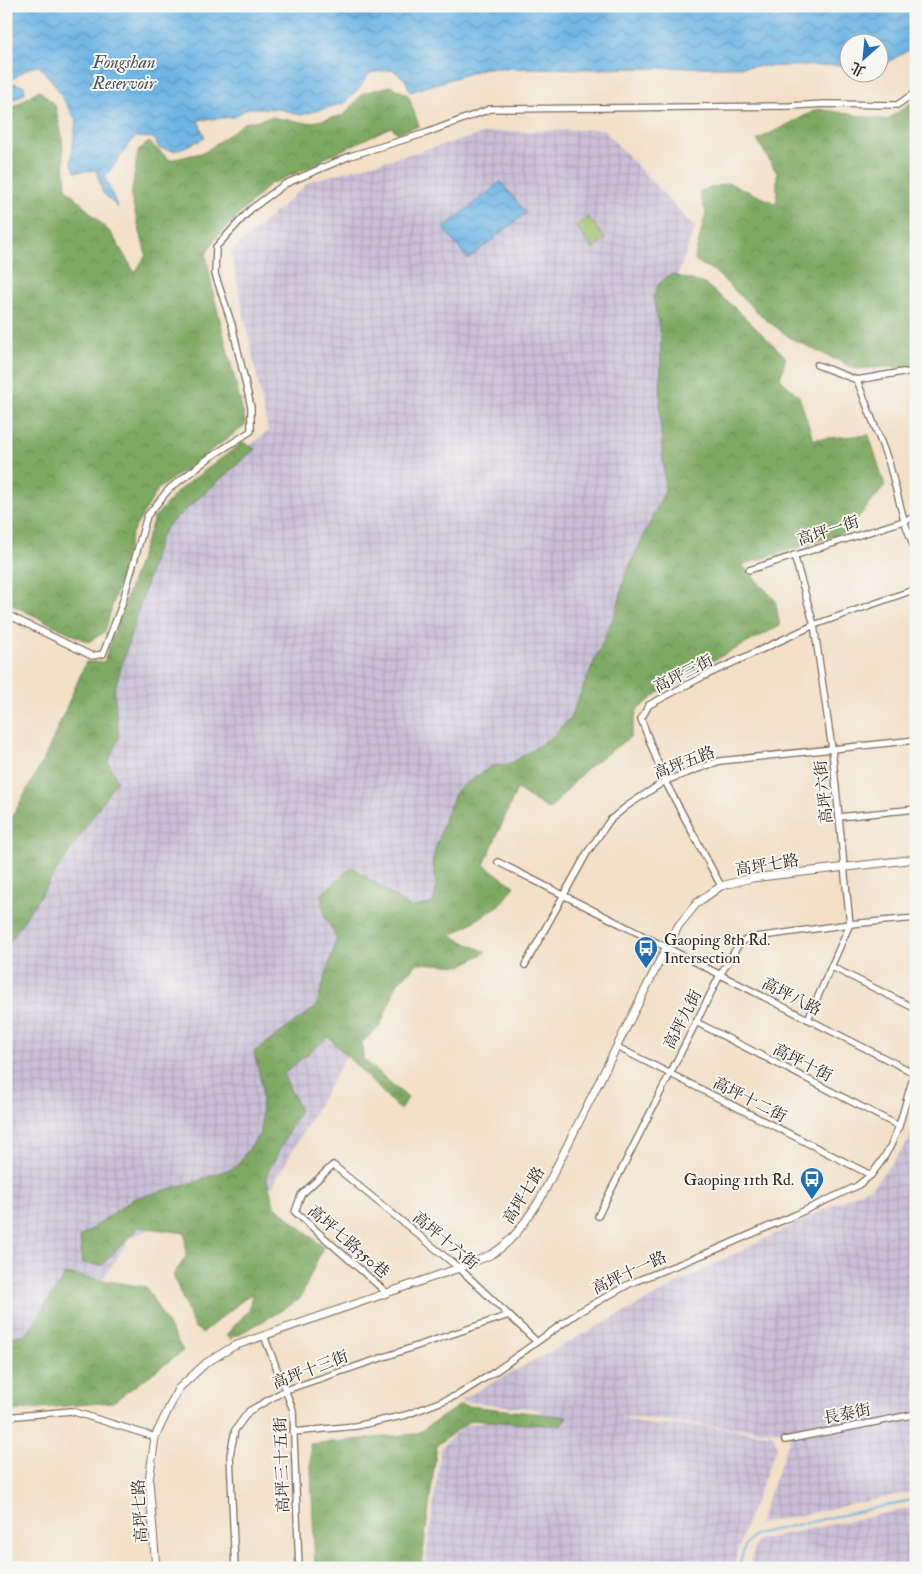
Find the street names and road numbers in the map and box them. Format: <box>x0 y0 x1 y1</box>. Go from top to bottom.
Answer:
street label: 高坪一街 <box>795 512 862 550</box>
street label: 高坪三街 <box>650 650 717 697</box>
street label: 高坪五路 <box>651 742 718 784</box>
street label: 高坪六街 <box>811 759 837 825</box>
street label: 高坪七路 <box>734 850 800 880</box>
street label: 高坪八路 <box>758 973 825 1020</box>
street label: 高坪九街 <box>659 986 706 1053</box>
street label: 高坪十街 <box>769 1039 836 1086</box>
street label: 高坪十二街 <box>709 1073 790 1127</box>
street label: 高坪七路 <box>498 1163 549 1228</box>
street label: 高坪七路350巷 <box>304 1201 393 1283</box>
street label: 高坪十六街 <box>408 1207 482 1274</box>
street label: 高坪十一路 <box>589 1247 670 1299</box>
street label: 高坪十三街 <box>269 1346 351 1394</box>
street label: 長泰街 <box>822 1400 873 1428</box>
street label: 高坪三十五街 <box>270 1417 294 1513</box>
street label: 高坪七路 <box>128 1478 152 1543</box>

